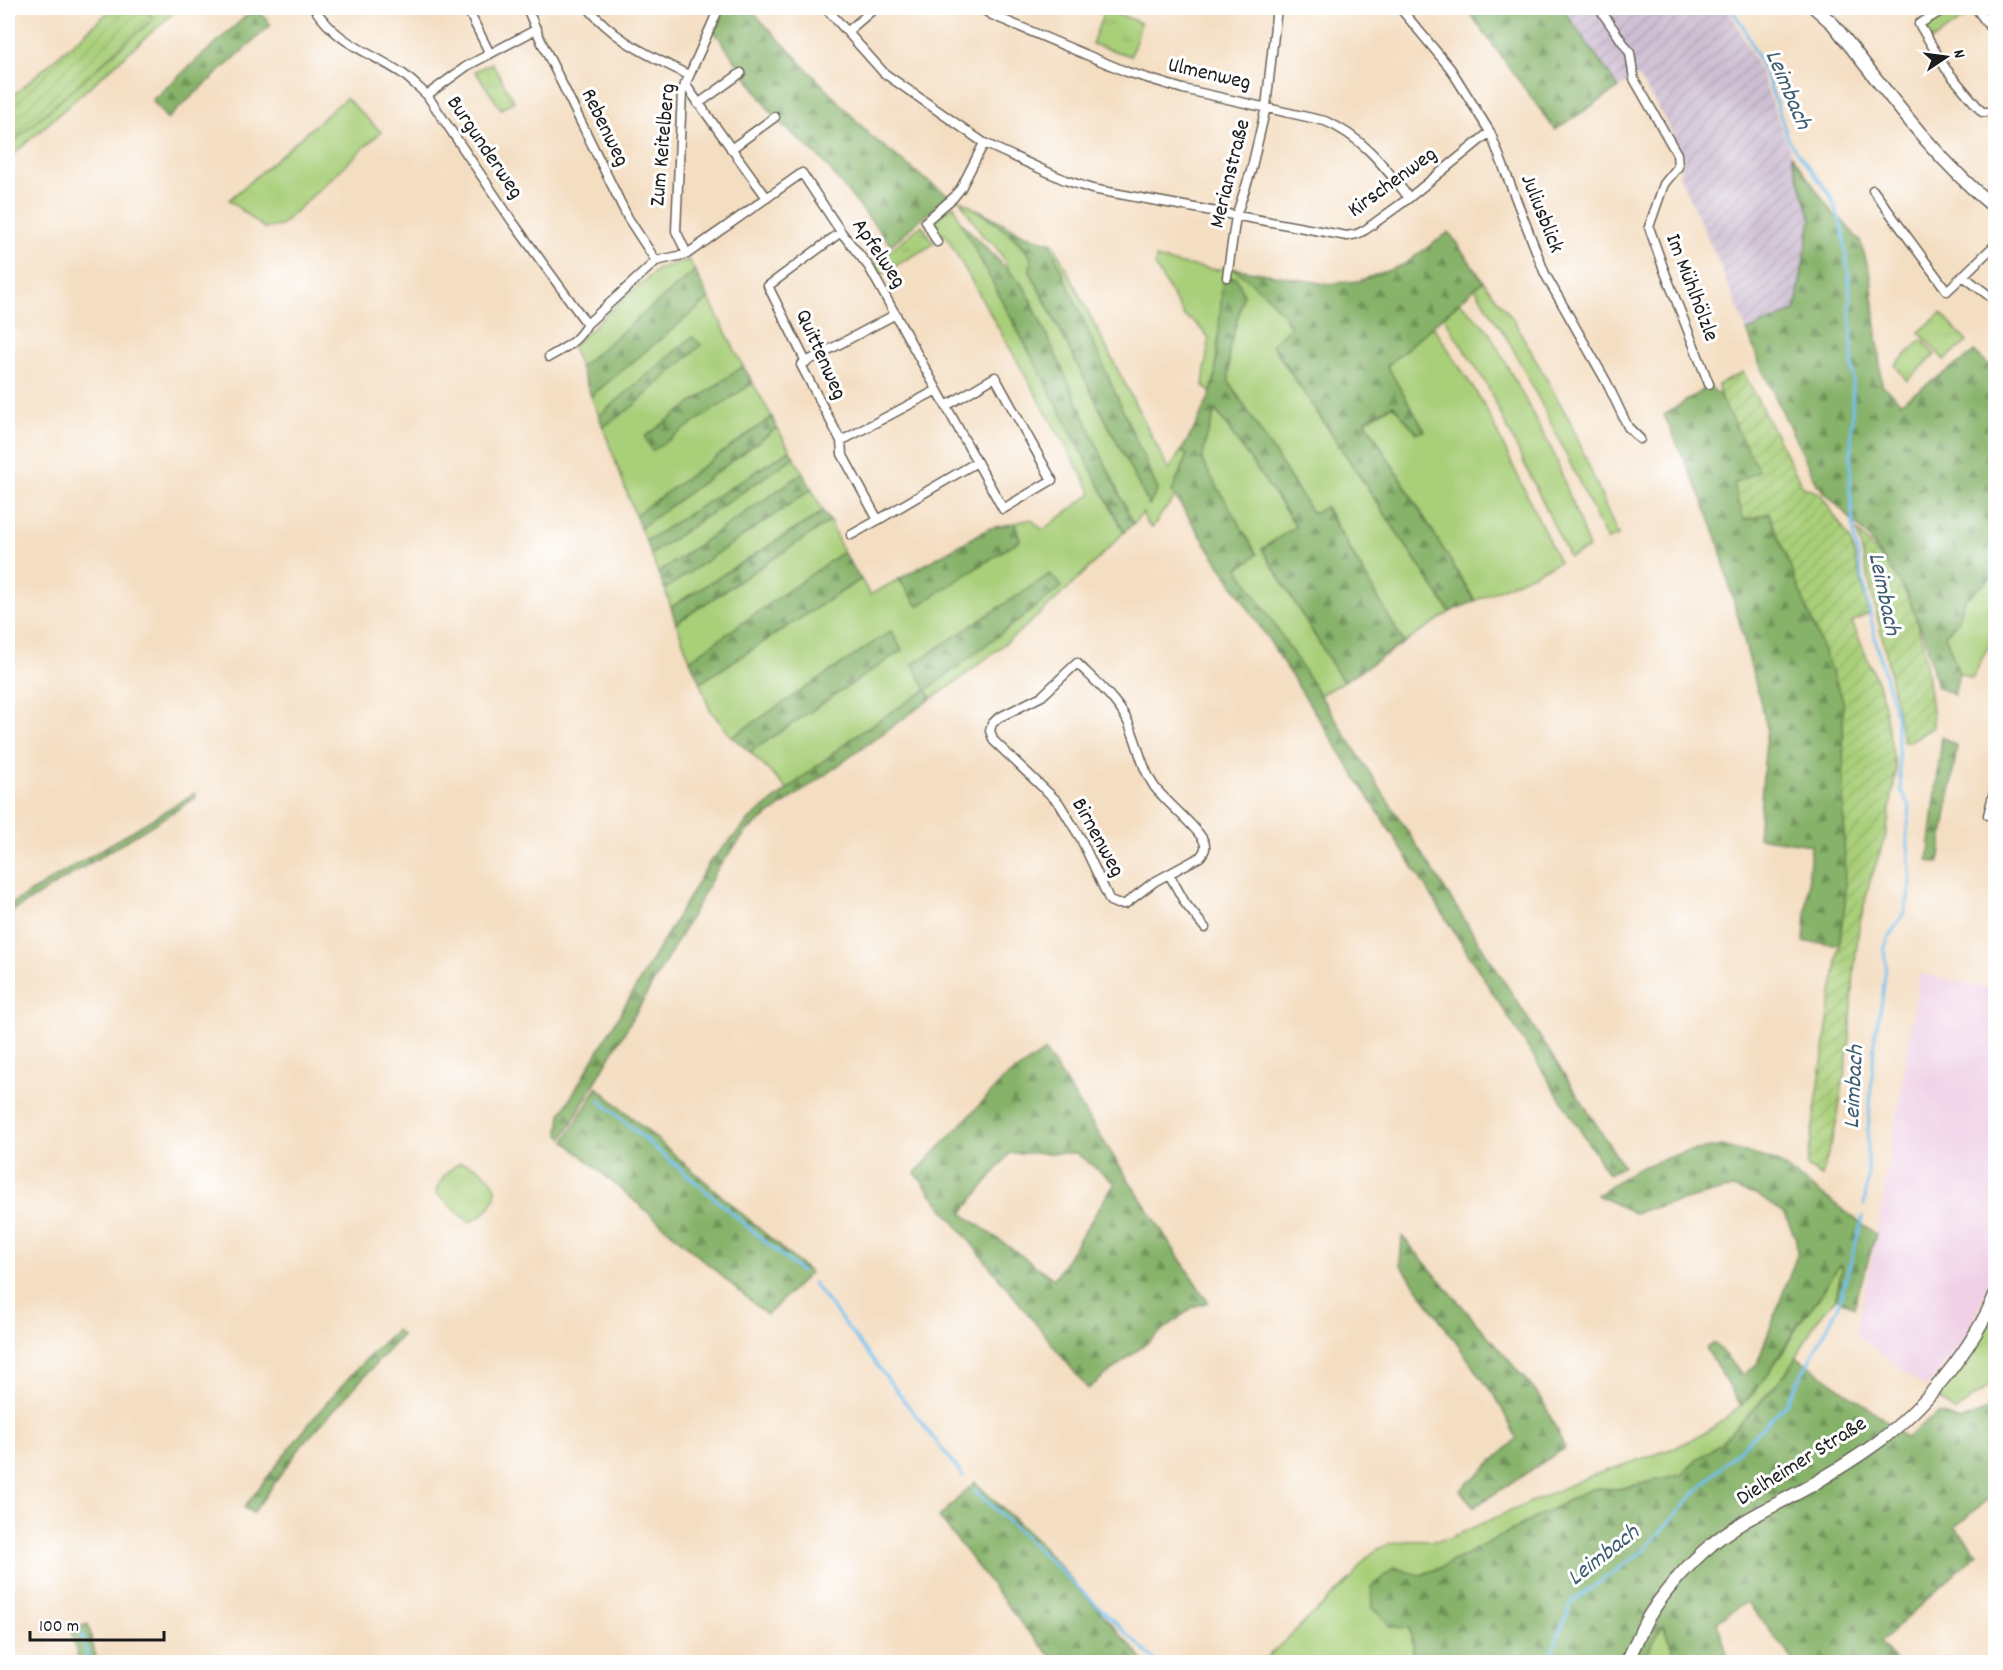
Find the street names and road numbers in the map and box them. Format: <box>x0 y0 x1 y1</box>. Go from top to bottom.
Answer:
street label: Ulmenweg <box>1164 50 1254 100</box>
street label: Zum Keitelberg <box>643 82 685 208</box>
street label: Rebenweg <box>572 84 636 172</box>
street label: Burgunderweg <box>438 90 530 206</box>
street label: Merianstraße <box>1203 116 1259 232</box>
street label: Kirschenweg <box>1342 140 1444 226</box>
street label: Juliusblick <box>1511 170 1571 258</box>
street label: Apfelweg <box>843 213 913 295</box>
street label: Im Mühlhölzle <box>1656 230 1726 346</box>
street label: Quittenweg <box>786 305 854 405</box>
street label: Birnenweg <box>1063 793 1131 883</box>
street label: Dielheimer Straße <box>1731 1410 1873 1514</box>

